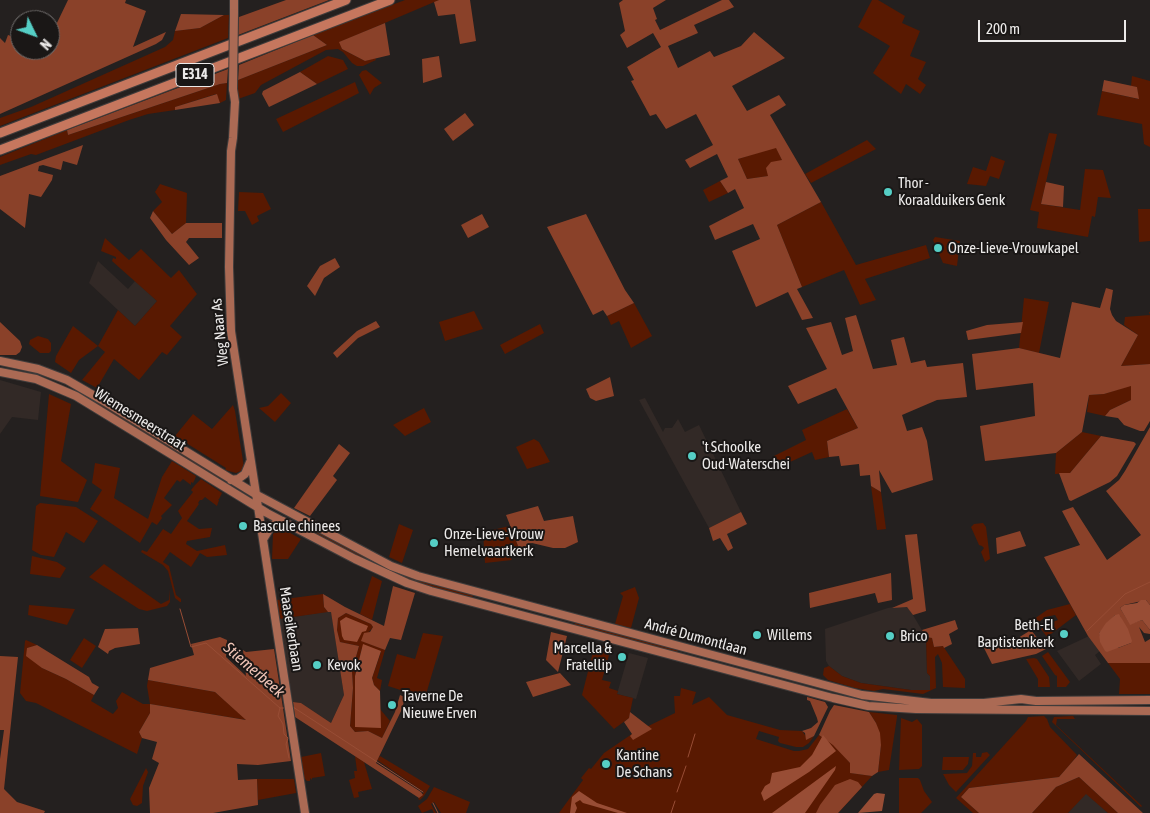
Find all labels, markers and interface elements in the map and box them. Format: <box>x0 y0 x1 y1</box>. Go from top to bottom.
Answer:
north arrow <box>10 10 60 60</box>
scale bar <box>980 10 1128 42</box>
text: 200 m <box>986 20 1020 37</box>
text: N <box>37 36 54 53</box>
road number: E314 <box>176 64 214 86</box>
place label: Thor - Koraalduikers Genk <box>898 174 1005 209</box>
marker: Thor - Koraalduikers Genk <box>882 186 894 198</box>
place label: Onze-Lieve-Vrouwkapel <box>948 239 1079 257</box>
marker: Onze-Lieve-Vrouwkapel <box>932 242 944 254</box>
street label: Weg Naar As <box>208 297 232 367</box>
street label: Wiemesmeerstraat <box>91 384 189 454</box>
place label: 't Schoolke Oud-Waterschei <box>702 438 790 473</box>
marker: 't Schoolke Oud-Waterschei <box>686 450 698 462</box>
place label: Bascule chinees <box>253 517 340 535</box>
marker: Bascule chinees <box>237 520 249 532</box>
place label: Onze-Lieve-Vrouw Hemelvaartkerk <box>444 525 543 560</box>
marker: Onze-Lieve-Vrouw Hemelvaartkerk <box>428 537 440 549</box>
street label: Maaseikerbaan <box>275 585 307 673</box>
street label: André Dumontlaan <box>643 615 749 659</box>
place label: Beth-El Baptistenkerk <box>977 616 1054 651</box>
place label: Willems <box>767 626 812 644</box>
place label: Brico <box>900 627 928 645</box>
marker: Beth-El Baptistenkerk <box>1058 628 1070 640</box>
marker: Willems <box>751 629 763 641</box>
marker: Brico <box>884 630 896 642</box>
water label: Stiemerbeek <box>220 638 288 702</box>
place label: Marcella & Fratellip <box>553 639 612 674</box>
marker: Marcella & Fratellip <box>616 651 628 663</box>
place label: Kevok <box>327 656 360 674</box>
marker: Kevok <box>311 659 323 671</box>
place label: Taverne De Nieuwe Erven <box>402 687 477 722</box>
marker: Taverne De Nieuwe Erven <box>386 699 398 711</box>
place label: Kantine De Schans <box>616 746 672 781</box>
marker: Kantine De Schans <box>600 758 612 770</box>

